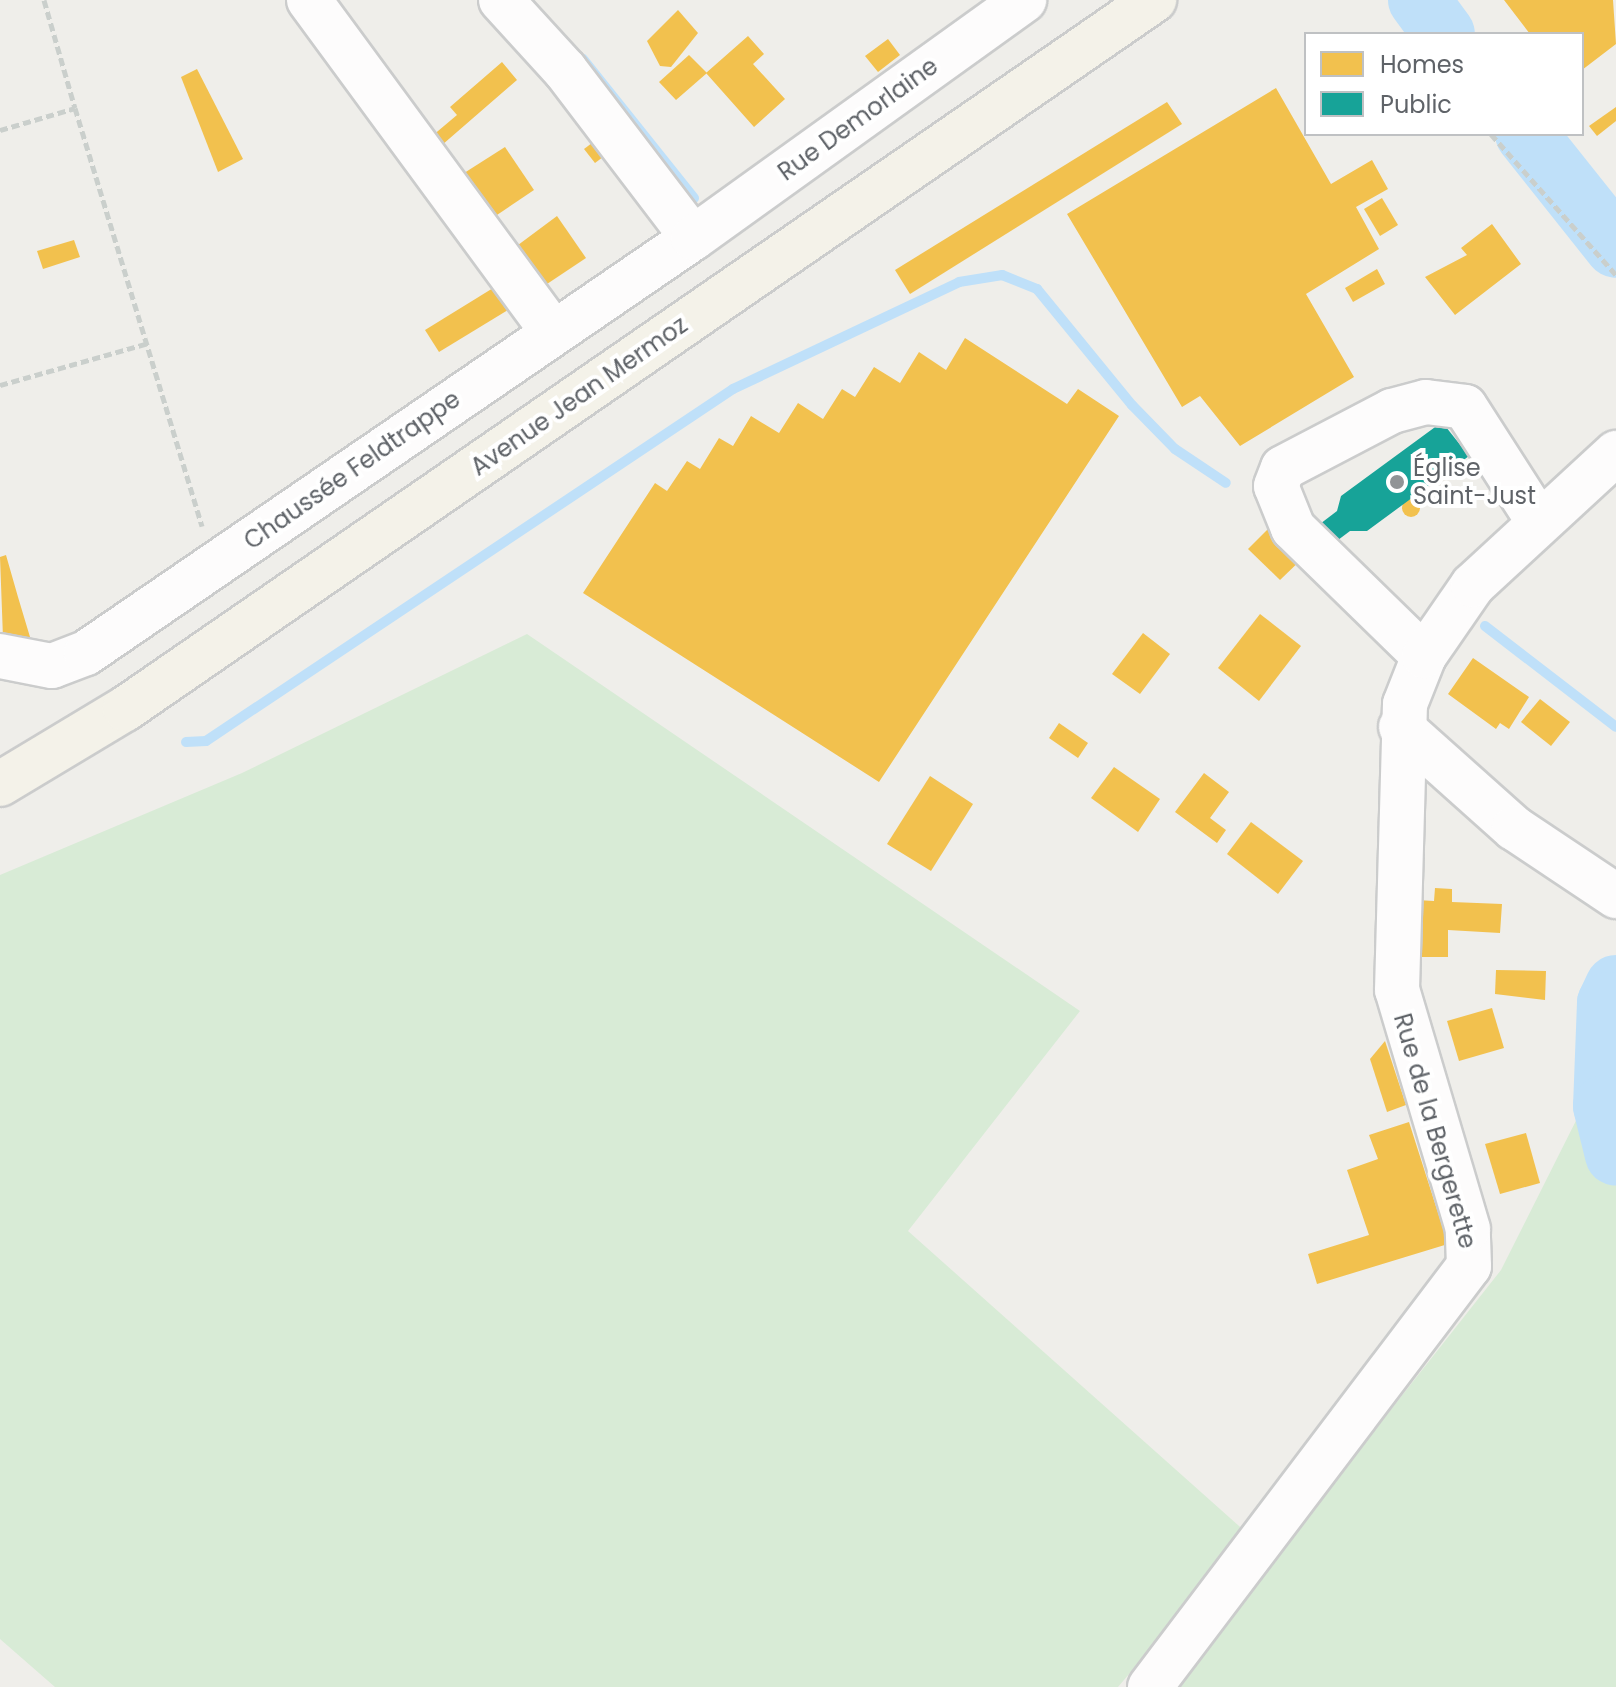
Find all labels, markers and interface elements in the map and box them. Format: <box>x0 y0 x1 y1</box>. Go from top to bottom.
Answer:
legend <box>1304 32 1584 136</box>
text: Homes <box>1380 48 1464 81</box>
street label: Rue Demorlaine <box>773 51 943 187</box>
text: Public <box>1380 88 1452 121</box>
street label: Avenue Jean Mermoz <box>465 310 693 482</box>
street label: Chaussée Feldtrappe <box>238 384 466 556</box>
place label: Église Saint-Just <box>1413 454 1536 510</box>
marker: Église Saint-Just <box>1388 473 1406 491</box>
street label: Rue de la Bergerette <box>1388 1010 1482 1252</box>

